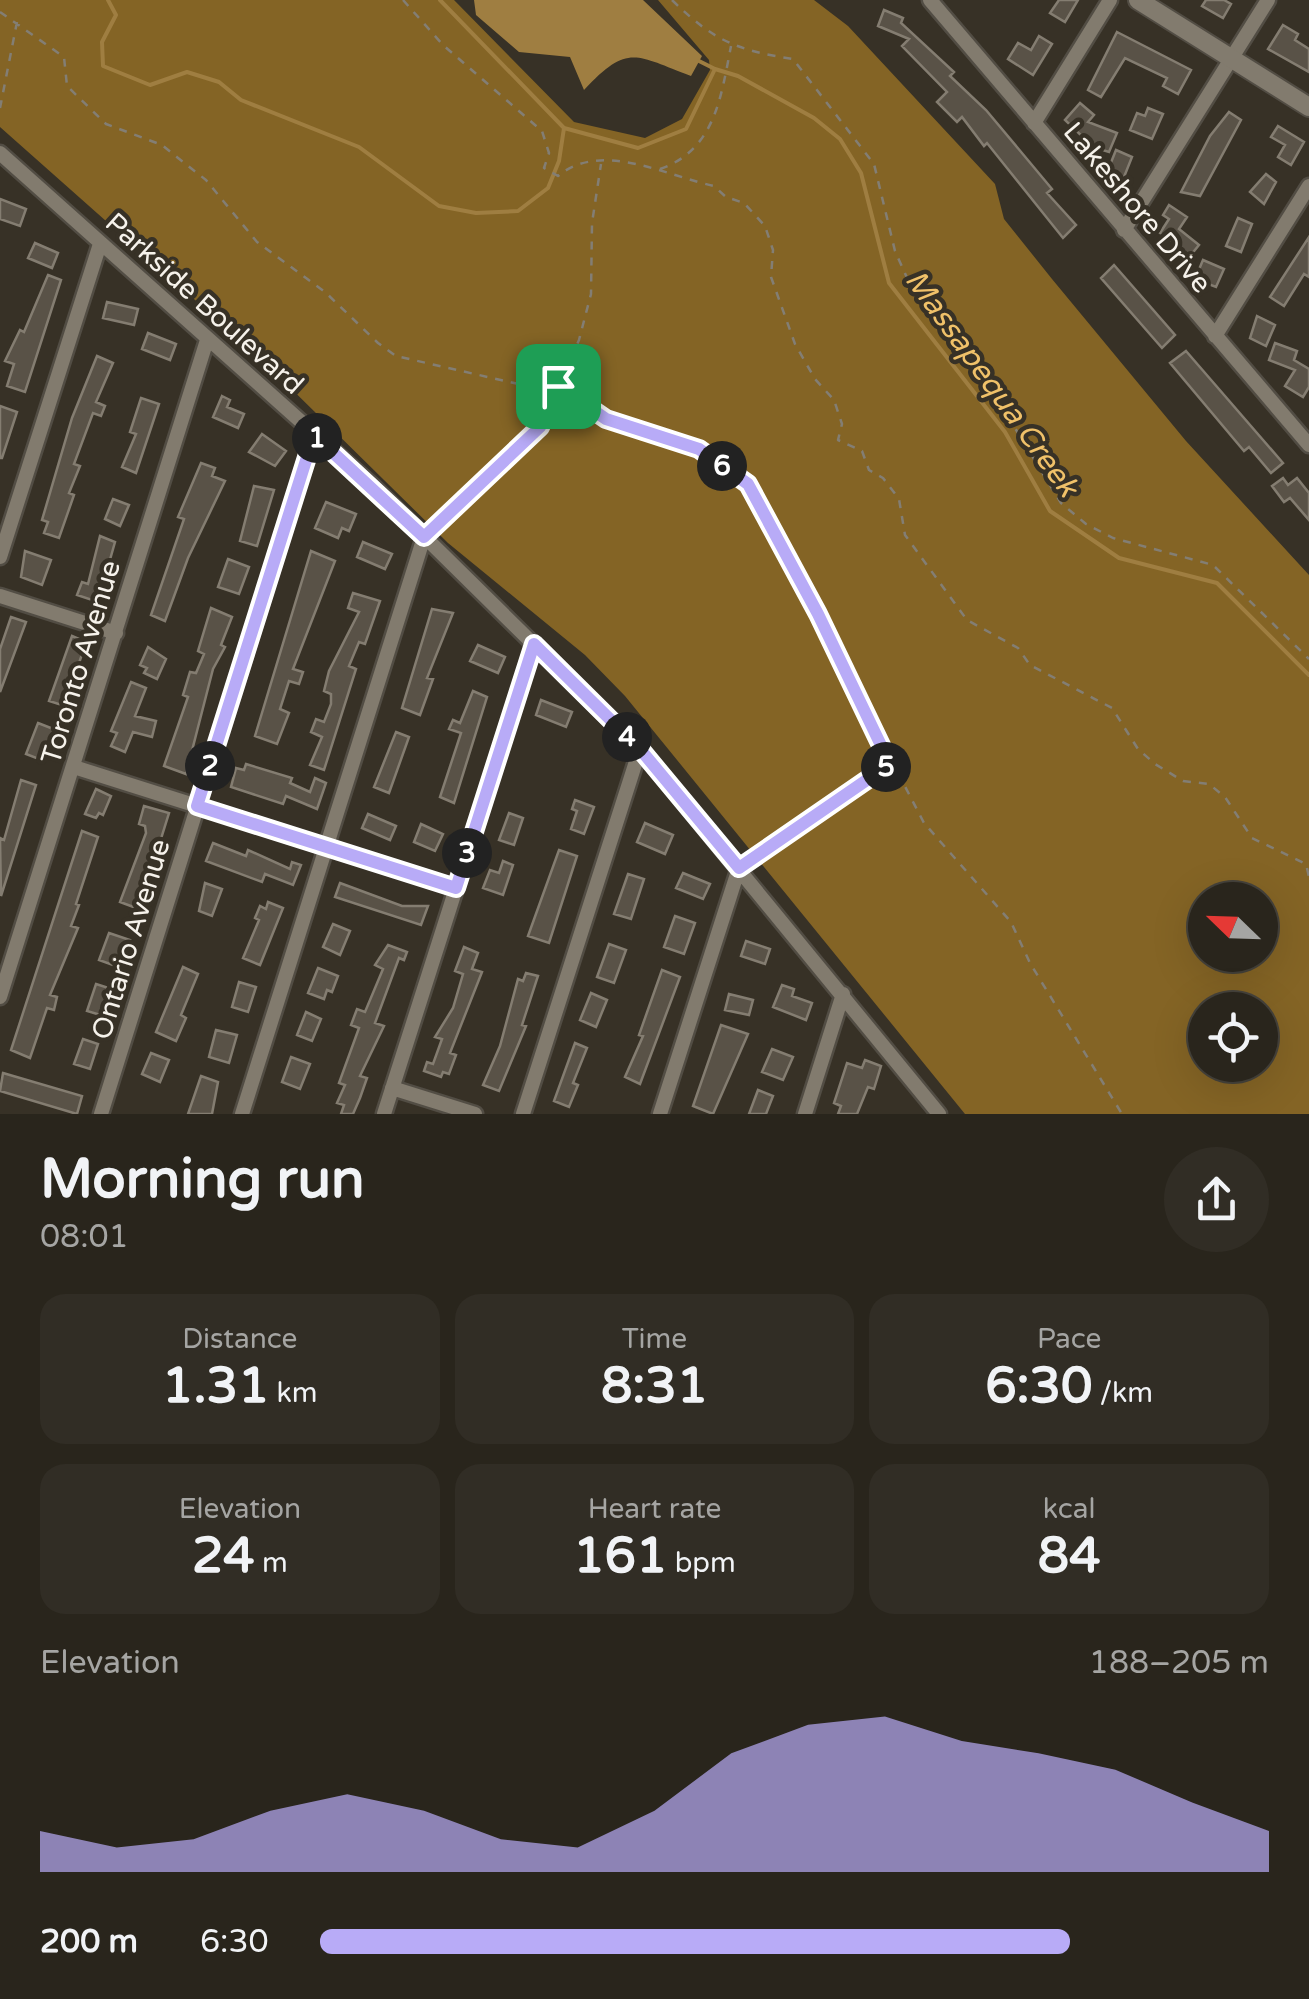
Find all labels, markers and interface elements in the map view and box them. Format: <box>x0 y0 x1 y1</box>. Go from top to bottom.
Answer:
street label: Lakeshore Drive <box>1056 115 1219 300</box>
street label: Parkside Boulevard <box>98 206 311 402</box>
water label: Massapequa Creek <box>897 263 1088 506</box>
pin <box>516 344 601 429</box>
icon: arrive <box>531 359 586 414</box>
pin: 1 <box>292 413 342 463</box>
text: 1 <box>308 421 326 455</box>
pin: 6 <box>697 441 747 491</box>
text: 6 <box>713 449 731 483</box>
street label: Toronto Avenue <box>34 556 128 768</box>
pin: 4 <box>602 712 652 762</box>
text: 4 <box>618 720 636 754</box>
pin: 2 <box>185 741 235 791</box>
pin: 5 <box>861 742 911 792</box>
text: 2 <box>201 749 219 783</box>
text: 5 <box>877 750 895 784</box>
pin: 3 <box>442 828 492 878</box>
street label: Ontario Avenue <box>84 835 178 1044</box>
text: 3 <box>458 836 476 870</box>
north arrow <box>1188 882 1278 972</box>
map controls <box>1188 882 1278 1082</box>
button: locate <box>1188 992 1278 1082</box>
text: Morning run <box>40 1147 365 1213</box>
button: share <box>1164 1147 1269 1252</box>
text: 08:01 <box>40 1218 129 1256</box>
text: Distance <box>182 1322 297 1356</box>
text: Time <box>622 1322 687 1356</box>
text: Pace <box>1037 1322 1101 1356</box>
text: 1.31 <box>162 1356 269 1416</box>
text: 8:31 <box>601 1356 708 1416</box>
text: 6:30 <box>985 1356 1092 1416</box>
text: km <box>269 1376 318 1410</box>
text: /km <box>1092 1376 1153 1410</box>
text: Elevation <box>179 1492 301 1526</box>
text: Heart rate <box>588 1492 721 1526</box>
text: kcal <box>1043 1492 1095 1526</box>
text: 24 <box>192 1526 255 1586</box>
text: 161 <box>573 1526 667 1586</box>
text: 84 <box>1038 1526 1101 1586</box>
text: m <box>255 1546 288 1580</box>
text: bpm <box>667 1546 736 1580</box>
text: Elevation <box>40 1644 180 1682</box>
text: 188–205 m <box>1089 1644 1269 1682</box>
text: 200 m <box>40 1923 138 1961</box>
text: 6:30 <box>200 1923 269 1961</box>

